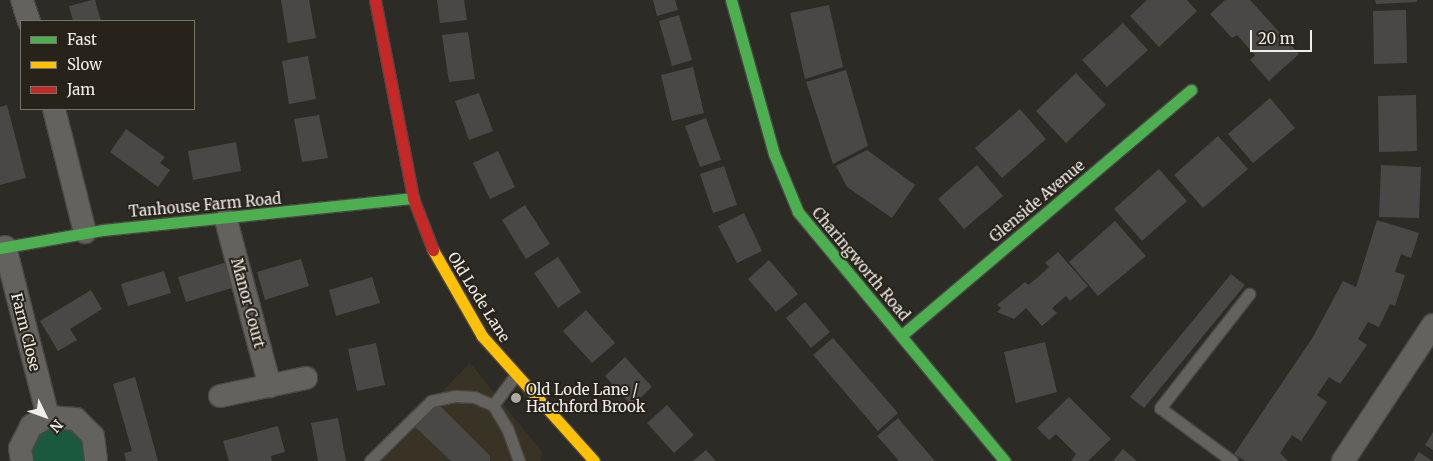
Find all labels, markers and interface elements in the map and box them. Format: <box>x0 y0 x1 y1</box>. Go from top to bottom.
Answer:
legend <box>20 20 195 110</box>
scale bar <box>1253 20 1316 52</box>
text: 20 m <box>1258 29 1295 48</box>
text: Fast <box>67 30 97 49</box>
text: Slow <box>67 55 102 74</box>
text: Jam <box>67 80 95 99</box>
street label: Glenside Avenue <box>986 156 1088 246</box>
street label: Tanhouse Farm Road <box>128 189 282 221</box>
street label: Charingworth Road <box>808 204 914 324</box>
street label: Old Lode Lane <box>444 249 514 345</box>
street label: Manor Court <box>227 256 269 350</box>
street label: Farm Close <box>8 291 44 373</box>
place label: Old Lode Lane / Hatchford Brook <box>526 380 645 415</box>
north arrow <box>20 391 70 441</box>
marker: Old Lode Lane / Hatchford Brook <box>510 392 522 404</box>
text: N <box>46 416 67 436</box>

